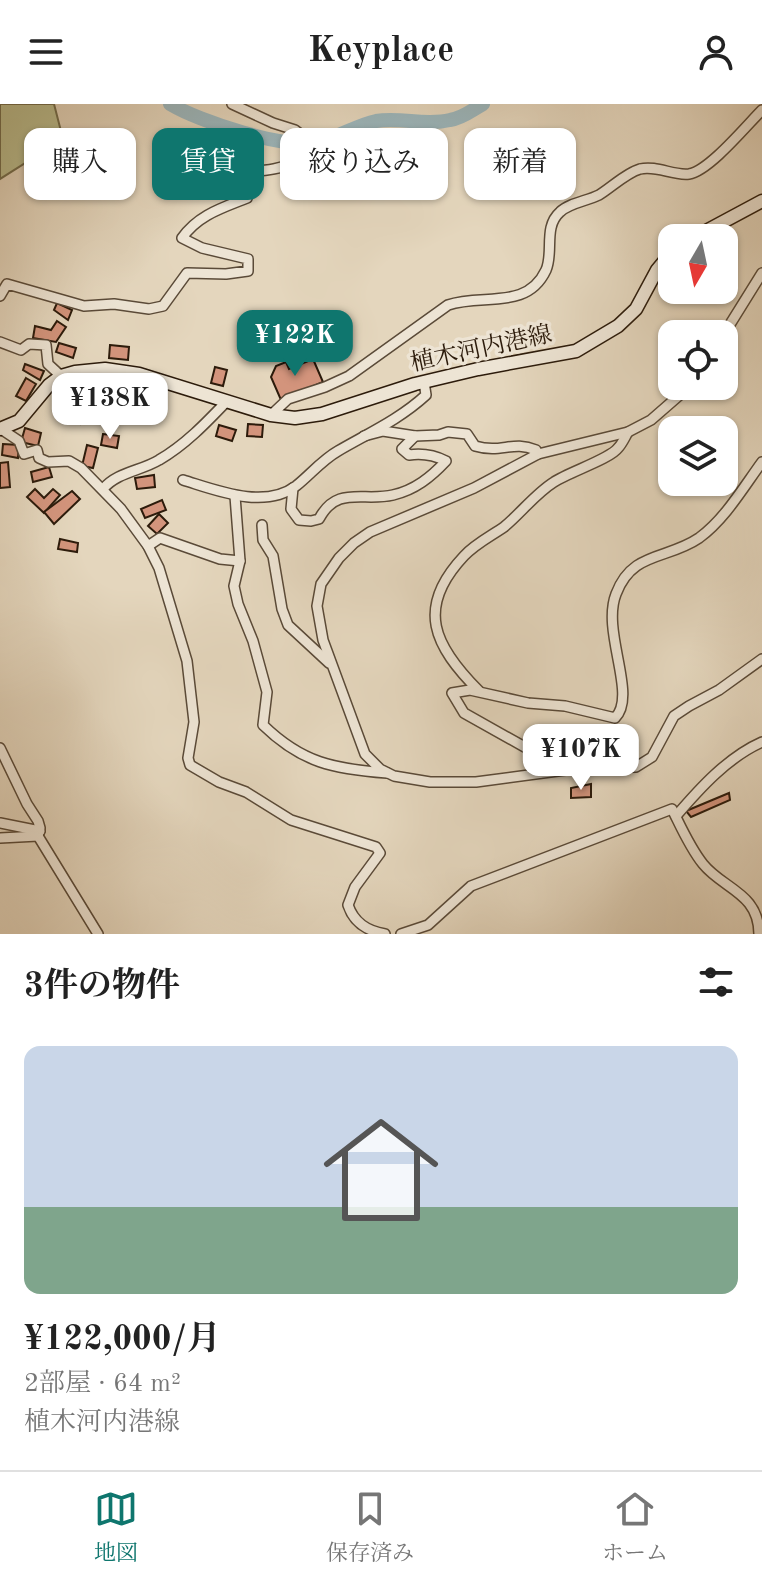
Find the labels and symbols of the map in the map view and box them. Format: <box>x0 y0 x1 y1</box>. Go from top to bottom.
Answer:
north arrow <box>658 224 738 304</box>
pin: ¥122K <box>239 310 351 378</box>
street label: 植木河内港線 <box>408 320 554 377</box>
pin: ¥138K <box>54 373 166 441</box>
pin: ¥107K <box>525 724 637 792</box>

